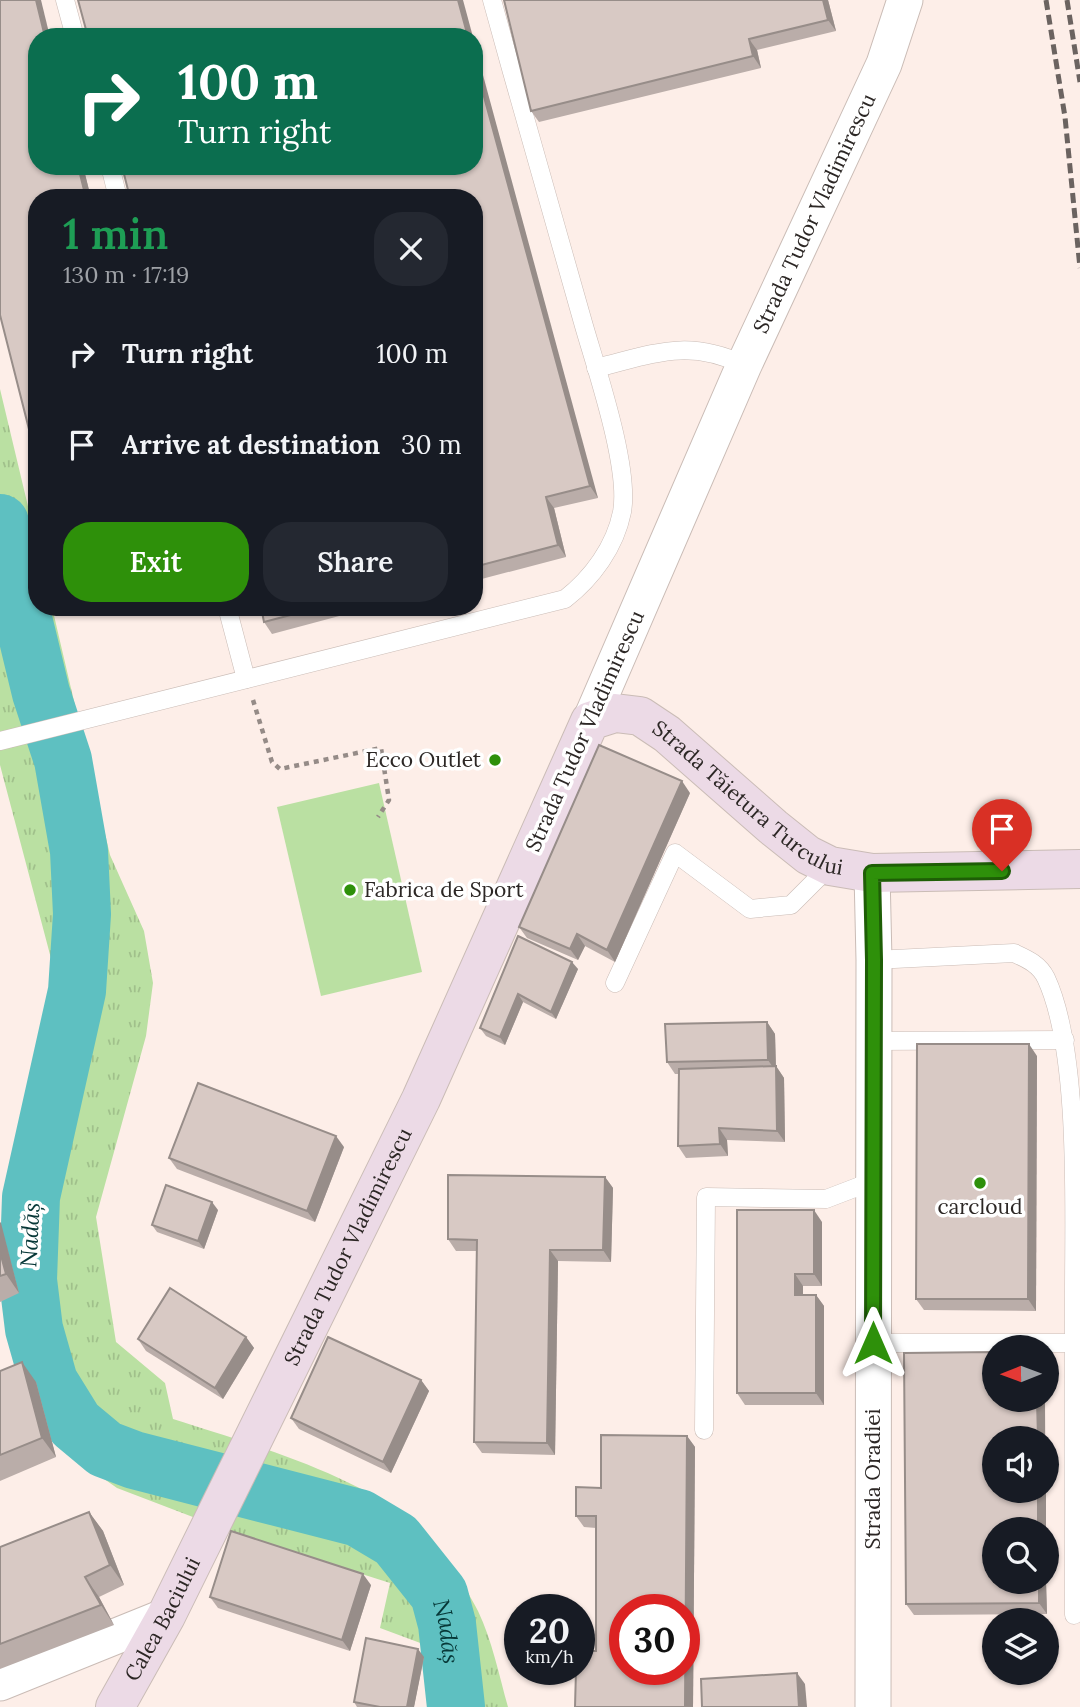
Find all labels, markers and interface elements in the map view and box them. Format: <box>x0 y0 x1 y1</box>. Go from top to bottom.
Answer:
text: 100 m <box>178 50 318 112</box>
icon: right <box>63 56 154 147</box>
street label: Strada Tudor Vladimirescu <box>747 89 881 338</box>
text: Turn right <box>178 111 331 152</box>
text: 1 min <box>63 207 168 261</box>
button: close <box>374 212 448 286</box>
text: 130 m · 17:19 <box>63 260 189 289</box>
icon: right <box>63 335 101 373</box>
text: Turn right <box>122 337 253 370</box>
text: 100 m <box>376 337 448 370</box>
icon: arrive <box>63 426 101 464</box>
text: Arrive at destination <box>122 428 380 461</box>
text: 30 m <box>401 428 462 461</box>
button: Exit <box>63 522 249 602</box>
button: Share <box>263 522 448 602</box>
street label: Strada Tudor Vladimirescu <box>519 606 650 856</box>
street label: Strada Tăietura Turcului <box>647 714 845 881</box>
place label: Ecco Outlet <box>366 746 482 773</box>
marker: Ecco Outlet <box>487 752 503 768</box>
pin <box>972 799 1032 871</box>
icon: arrive <box>983 810 1021 848</box>
place label: Fabrica de Sport <box>364 876 525 903</box>
marker: Fabrica de Sport <box>342 882 358 898</box>
street label: Strada Tudor Vladimirescu <box>278 1123 418 1370</box>
marker: carcloud <box>972 1175 988 1191</box>
place label: carcloud <box>937 1193 1023 1220</box>
water label: Nadăș <box>13 1202 46 1268</box>
position arrow <box>836 1306 910 1380</box>
north arrow <box>982 1335 1059 1412</box>
map controls <box>982 1335 1059 1685</box>
street label: Strada Oradiei <box>859 1408 886 1549</box>
button: sound <box>982 1426 1059 1503</box>
button: search <box>982 1517 1059 1594</box>
street label: Calea Baciului <box>118 1552 206 1686</box>
speed limit sign: 30 <box>609 1594 700 1685</box>
water label: Nadăș <box>427 1596 466 1665</box>
text: 20 <box>529 1608 570 1653</box>
button: layers <box>982 1608 1059 1685</box>
text: km/h <box>525 1645 574 1668</box>

